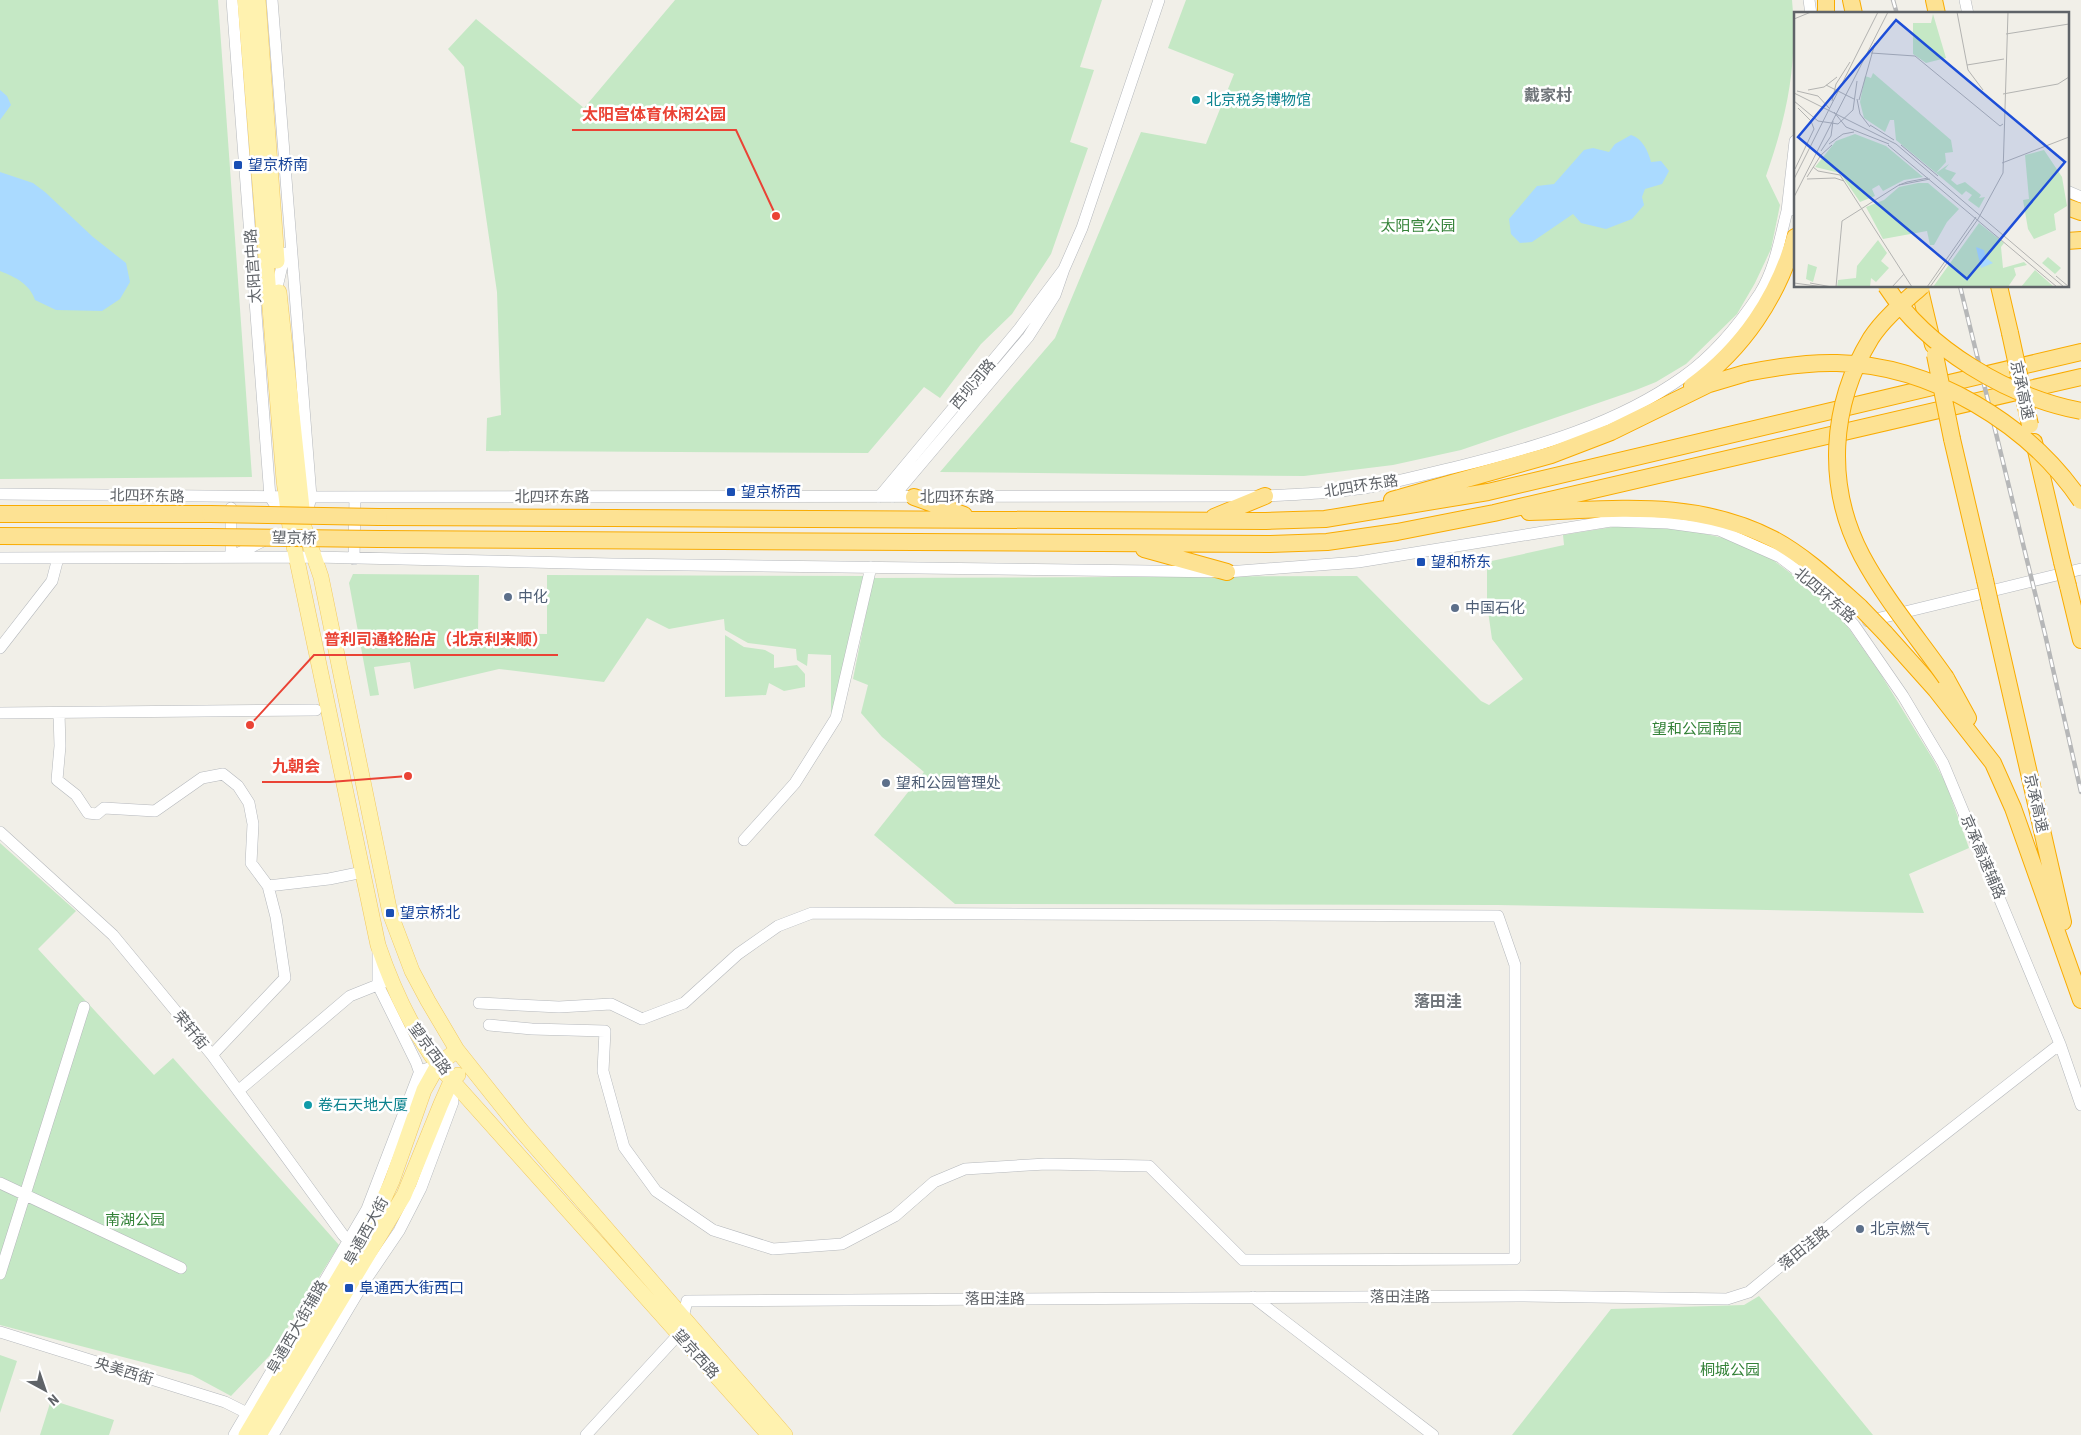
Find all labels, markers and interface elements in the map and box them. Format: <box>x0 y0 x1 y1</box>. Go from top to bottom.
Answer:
inset map <box>1794 12 2068 288</box>
district label: 戴家村 <box>1524 86 1572 105</box>
place label: 北京税务博物馆 <box>1206 91 1311 109</box>
marker: 北京税务博物馆 <box>1190 94 1202 106</box>
callout: 太阳宫体育休闲公园 <box>572 99 736 130</box>
text: 太阳宫体育休闲公园 <box>582 105 726 124</box>
place label: 望京桥南 <box>248 156 308 174</box>
marker: 望京桥南 <box>232 159 244 171</box>
park label: 太阳宫公园 <box>1380 217 1456 235</box>
street label: 太阳宫中路 <box>241 228 265 304</box>
street label: 西坝河路 <box>947 355 999 413</box>
street label: 京承高速 <box>2007 359 2037 421</box>
street label: 北四环东路 <box>1323 471 1399 501</box>
place label: 望京桥西 <box>741 483 801 501</box>
street label: 北四环东路 <box>109 486 185 506</box>
marker: 望京桥西 <box>725 486 737 498</box>
street label: 北四环东路 <box>514 488 590 506</box>
street label: 北四环东路 <box>919 488 995 506</box>
street label: 望京桥 <box>271 529 317 547</box>
place label: 望和桥东 <box>1431 553 1491 571</box>
marker: 望和桥东 <box>1415 556 1427 568</box>
street label: 北四环东路 <box>1791 564 1859 626</box>
place label: 中化 <box>518 588 548 606</box>
marker: 中化 <box>502 591 514 603</box>
place label: 中国石化 <box>1465 599 1525 617</box>
marker: 中国石化 <box>1449 602 1461 614</box>
callout: 普利司通轮胎店（北京利来顺） <box>314 624 558 655</box>
text: 普利司通轮胎店（北京利来顺） <box>324 630 548 649</box>
park label: 望和公园南园 <box>1652 720 1742 738</box>
callout: 九朝会 <box>262 751 330 782</box>
text: 九朝会 <box>272 757 320 776</box>
street label: 京承高速 <box>2020 772 2052 834</box>
place label: 望和公园管理处 <box>896 774 1001 792</box>
marker: 望和公园管理处 <box>880 777 892 789</box>
street label: 京承高速辅路 <box>1957 812 2009 902</box>
place label: 望京桥北 <box>400 904 460 922</box>
marker: 望京桥北 <box>384 907 396 919</box>
district label: 落田洼 <box>1414 992 1462 1011</box>
street label: 荣轩街 <box>170 1007 212 1053</box>
street label: 望京西路 <box>405 1019 455 1079</box>
place label: 卷石天地大厦 <box>318 1096 408 1114</box>
marker: 卷石天地大厦 <box>302 1099 314 1111</box>
street label: 阜通西大街 <box>340 1194 392 1268</box>
park label: 南湖公园 <box>105 1211 165 1229</box>
place label: 北京燃气 <box>1870 1220 1930 1238</box>
street label: 落田洼路 <box>1775 1222 1833 1274</box>
marker: 北京燃气 <box>1854 1223 1866 1235</box>
street label: 阜通西大街辅路 <box>263 1277 331 1377</box>
place label: 阜通西大街西口 <box>359 1279 464 1297</box>
marker: 阜通西大街西口 <box>343 1282 355 1294</box>
street label: 落田洼路 <box>1370 1288 1430 1306</box>
street label: 落田洼路 <box>965 1290 1025 1308</box>
street label: 望京西路 <box>669 1326 723 1382</box>
street label: 央美西街 <box>93 1354 155 1388</box>
park label: 桐城公园 <box>1700 1361 1760 1379</box>
north arrow <box>20 1365 70 1415</box>
text: N <box>45 1391 62 1409</box>

